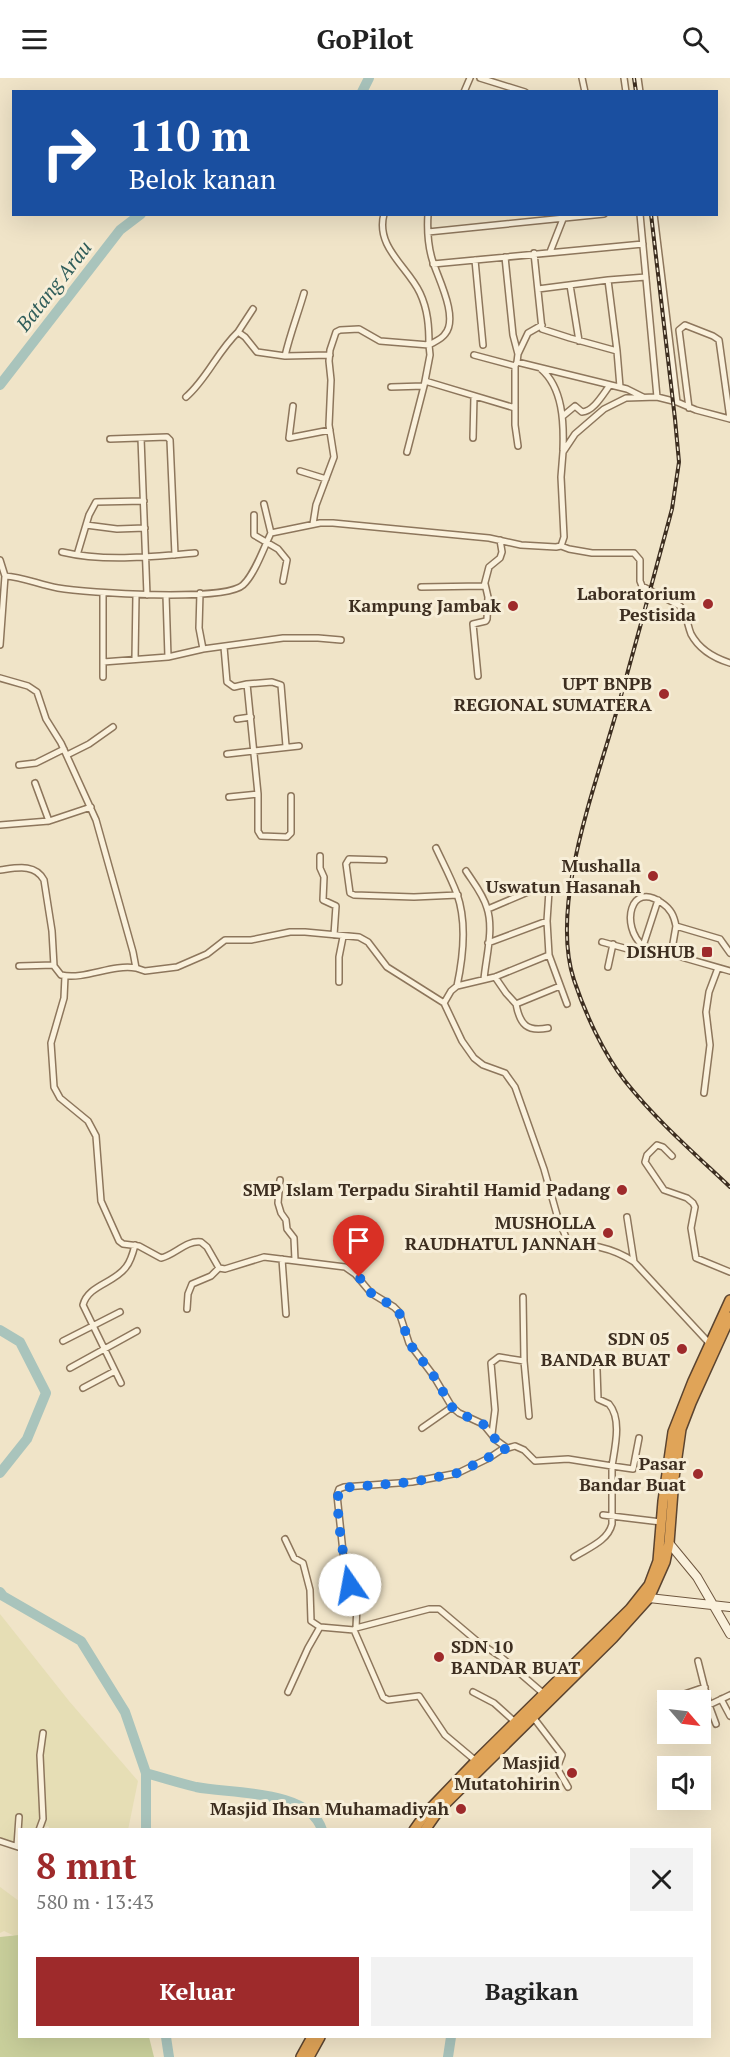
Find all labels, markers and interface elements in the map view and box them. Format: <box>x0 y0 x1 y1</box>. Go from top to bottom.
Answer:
text: GoPilot <box>316 21 414 57</box>
icon: menu <box>18 23 51 56</box>
icon: search <box>679 23 712 56</box>
text: 110 m <box>129 107 250 163</box>
icon: right <box>30 114 108 192</box>
text: Belok kanan <box>129 161 276 197</box>
water label: Batang Arau <box>9 235 97 337</box>
place label: Laboratorium Pestisida <box>577 581 696 626</box>
place label: Kampung Jambak <box>348 593 502 617</box>
marker: Laboratorium Pestisida <box>701 597 715 611</box>
marker: Kampung Jambak <box>506 599 520 613</box>
place label: UPT BNPB REGIONAL SUMATERA <box>454 671 653 716</box>
marker: UPT BNPB REGIONAL SUMATERA <box>657 687 671 701</box>
place label: Mushalla Uswatun Hasanah <box>486 853 641 898</box>
marker: Mushalla Uswatun Hasanah <box>646 869 660 883</box>
place label: DISHUB <box>627 939 695 963</box>
marker: DISHUB <box>700 945 714 959</box>
place label: SMP Islam Terpadu Sirahtil Hamid Padang <box>243 1177 611 1201</box>
marker: SMP Islam Terpadu Sirahtil Hamid Padang <box>615 1183 629 1197</box>
place label: MUSHOLLA RAUDHATUL JANNAH <box>405 1210 597 1255</box>
pin <box>333 1215 384 1277</box>
icon: arrive <box>342 1224 375 1257</box>
marker: MUSHOLLA RAUDHATUL JANNAH <box>601 1226 615 1240</box>
place label: SDN 05 BANDAR BUAT <box>541 1326 670 1371</box>
marker: SDN 05 BANDAR BUAT <box>675 1342 689 1356</box>
place label: Pasar Bandar Buat <box>579 1451 686 1496</box>
marker: Pasar Bandar Buat <box>691 1467 705 1481</box>
position arrow <box>318 1553 382 1617</box>
place label: SDN 10 BANDAR BUAT <box>451 1634 580 1679</box>
marker: SDN 10 BANDAR BUAT <box>432 1650 446 1664</box>
north arrow <box>657 1690 711 1744</box>
map controls <box>657 1690 711 1810</box>
place label: Masjid Mutatohirin <box>454 1750 560 1795</box>
button: sound <box>657 1756 711 1810</box>
marker: Masjid Mutatohirin <box>565 1766 579 1780</box>
place label: Masjid Ihsan Muhamadiyah <box>210 1796 449 1820</box>
marker: Masjid Ihsan Muhamadiyah <box>454 1802 468 1816</box>
text: 8 mnt <box>36 1842 137 1889</box>
button: close <box>630 1848 693 1911</box>
text: 580 m · 13:43 <box>36 1888 154 1915</box>
button: Keluar <box>36 1957 359 2026</box>
button: Bagikan <box>371 1957 693 2026</box>

